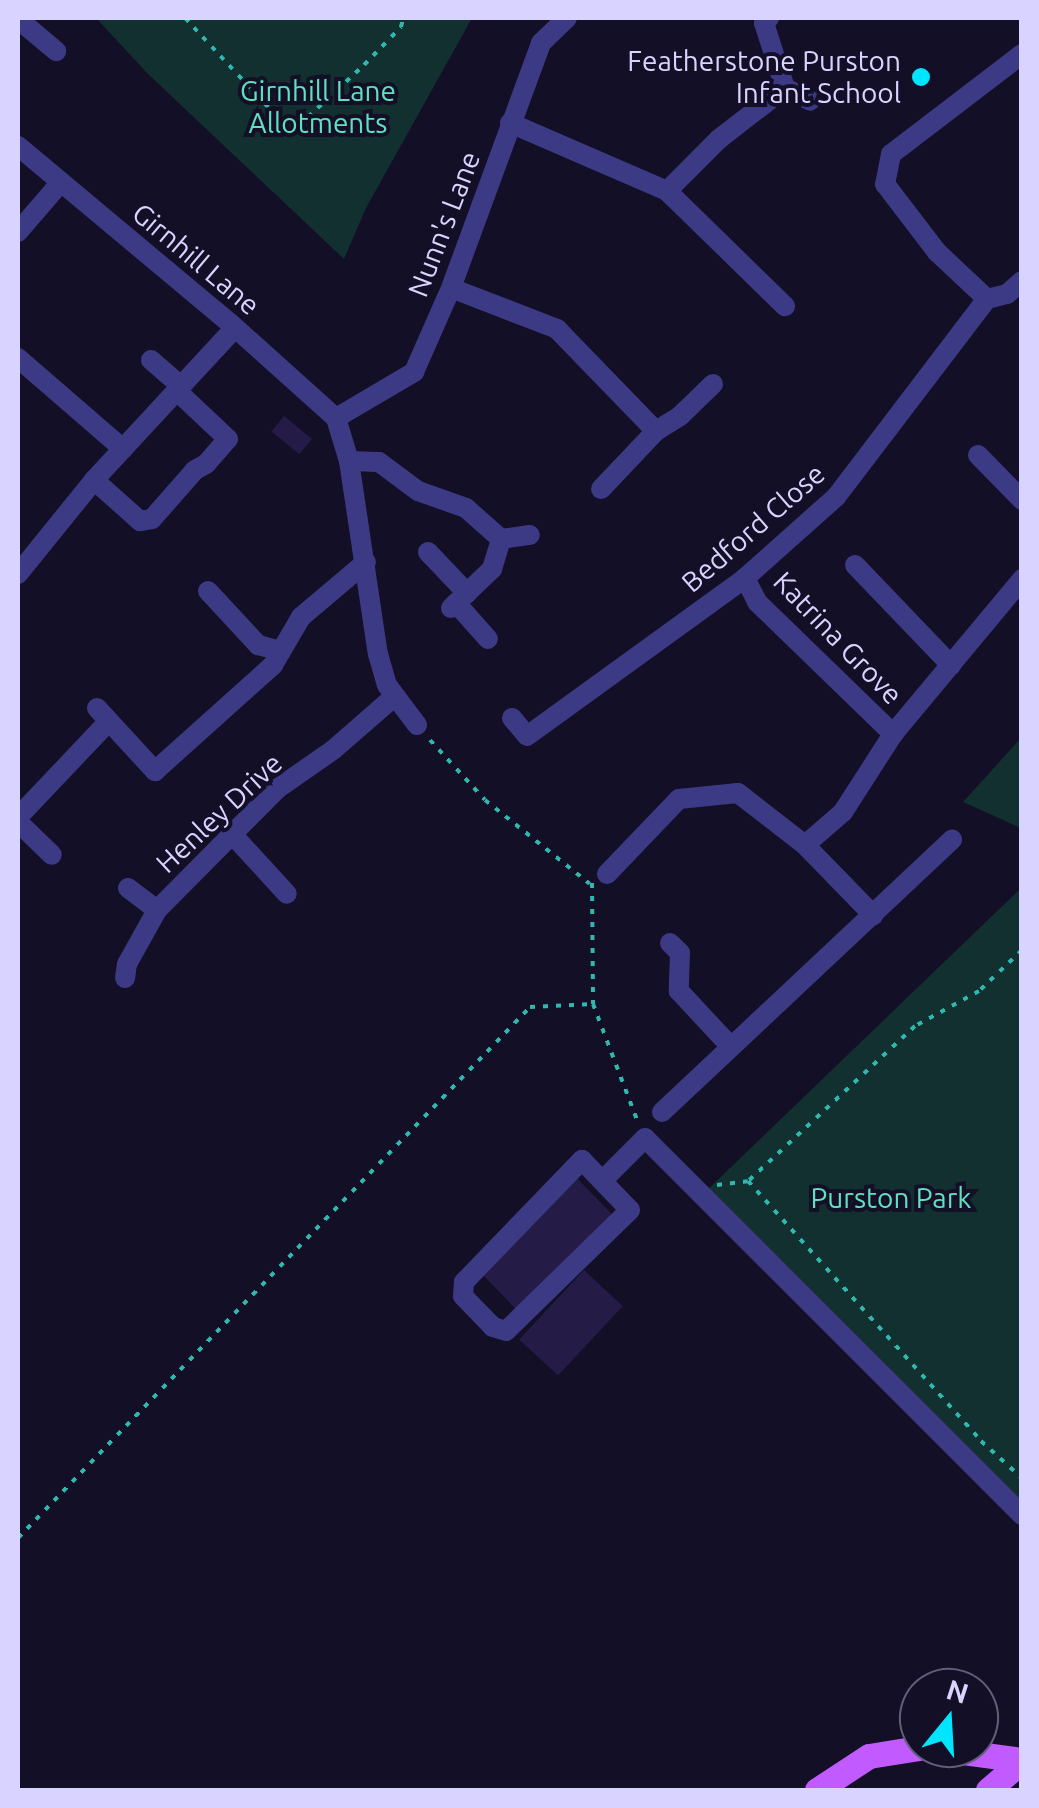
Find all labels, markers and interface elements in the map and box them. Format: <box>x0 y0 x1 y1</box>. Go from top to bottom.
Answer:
place label: Featherstone Purston Infant School <box>627 44 901 110</box>
marker: Featherstone Purston Infant School <box>910 66 932 88</box>
park label: Girnhill Lane Allotments <box>240 74 396 140</box>
street label: Nunn's Lane <box>401 147 487 301</box>
street label: Girnhill Lane <box>125 196 267 322</box>
street label: Bedford Close <box>675 457 831 599</box>
street label: Katrina Grove <box>766 565 910 711</box>
street label: Henley Drive <box>149 746 289 880</box>
park label: Purston Park <box>811 1181 971 1215</box>
north arrow <box>899 1668 999 1768</box>
text: N <box>943 1673 973 1709</box>

